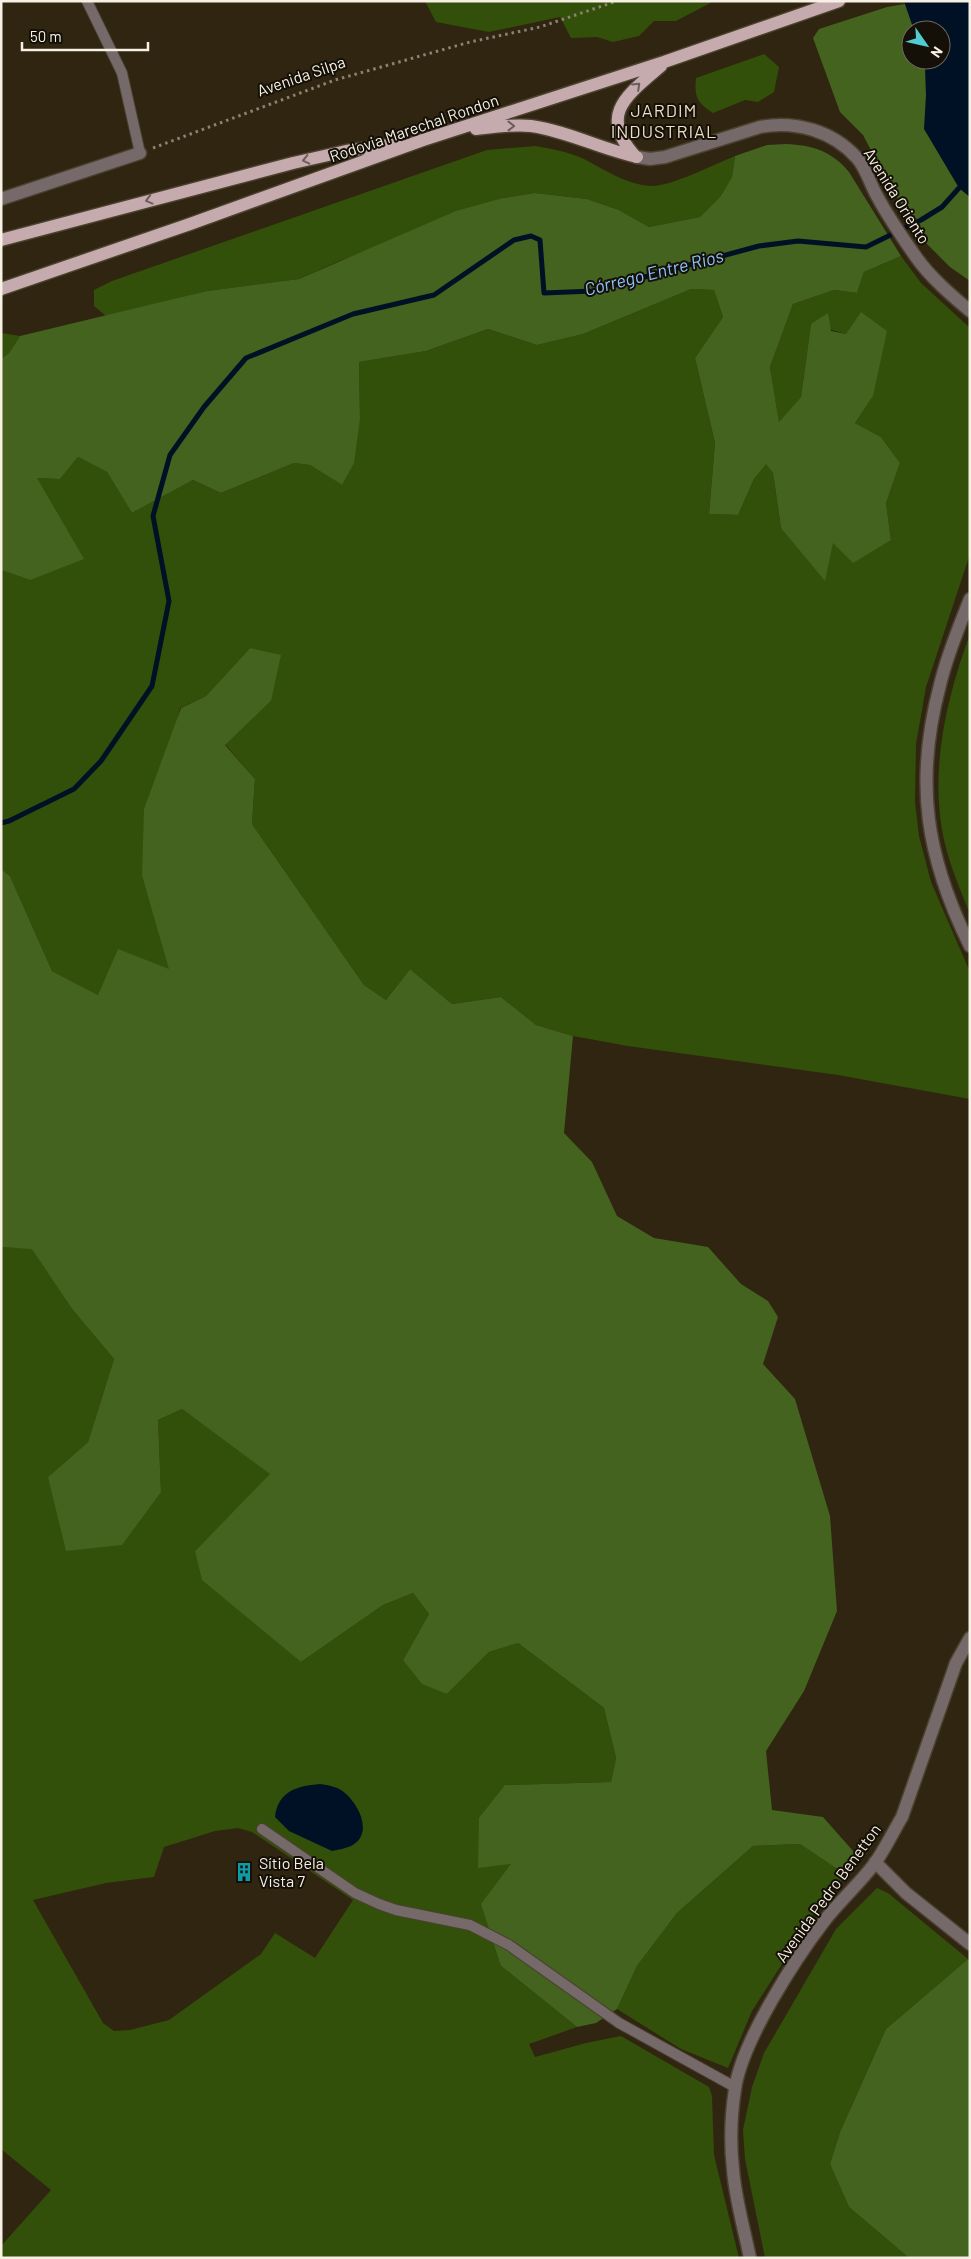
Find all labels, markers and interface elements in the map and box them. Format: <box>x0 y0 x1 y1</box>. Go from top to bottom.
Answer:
scale bar <box>22 20 149 52</box>
north arrow <box>901 20 951 70</box>
text: 50 m <box>30 27 62 45</box>
text: N <box>928 44 947 61</box>
street label: Avenida Silpa <box>254 52 347 99</box>
one-way arrow <box>632 83 641 92</box>
street label: Rodovia Marechal Rondon <box>327 90 501 165</box>
district label: JARDIM INDUSTRIAL <box>611 99 717 142</box>
one-way arrow <box>508 121 515 131</box>
street label: Avenida Oriento <box>860 144 934 247</box>
one-way arrow <box>301 154 310 165</box>
one-way arrow <box>145 195 153 205</box>
water label: Córrego Entre Rios <box>582 244 726 300</box>
street label: Avenida Pedro Benetton <box>771 1820 884 1966</box>
place label: Sítio Bela Vista 7 <box>259 1853 324 1890</box>
building icon: Sítio Bela Vista 7 <box>233 1861 255 1883</box>

